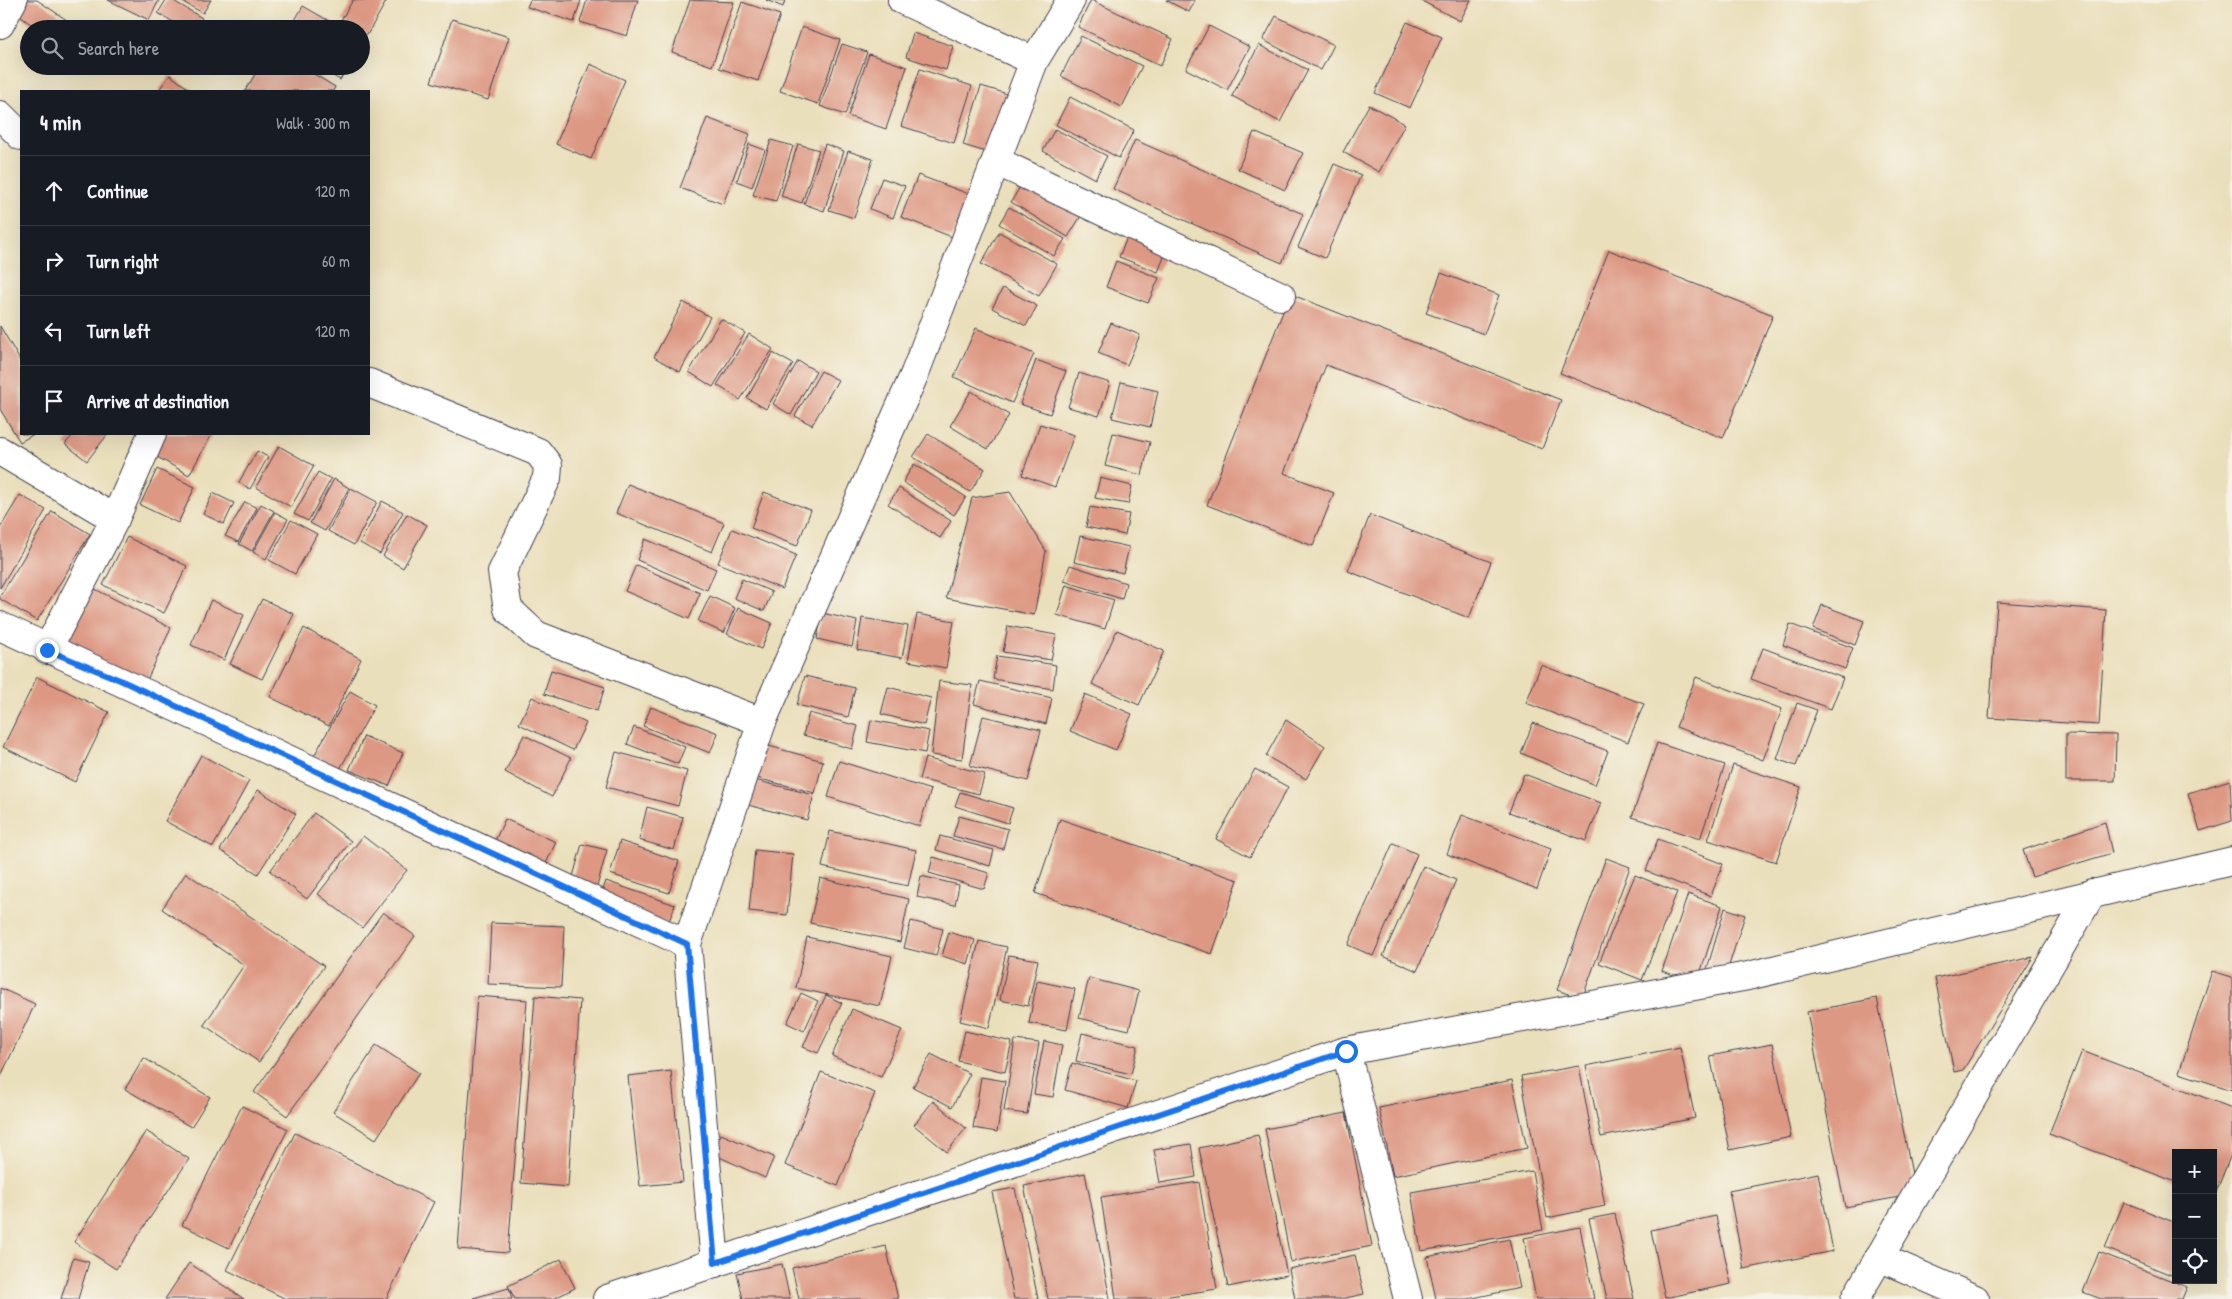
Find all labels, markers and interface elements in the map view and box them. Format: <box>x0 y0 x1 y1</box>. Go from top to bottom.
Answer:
search box <box>20 20 370 75</box>
icon: search <box>38 34 66 62</box>
text: Search here <box>78 35 159 61</box>
text: 4 min <box>40 108 81 137</box>
text: Walk · 300 m <box>276 112 350 134</box>
icon: ahead <box>40 177 68 205</box>
text: Continue <box>87 178 148 204</box>
text: 120 m <box>315 180 350 202</box>
icon: right <box>40 247 68 275</box>
text: Turn right <box>87 248 158 274</box>
text: 60 m <box>322 250 350 272</box>
icon: left <box>40 317 68 345</box>
text: Turn left <box>87 318 150 344</box>
text: 120 m <box>315 320 350 342</box>
icon: arrive <box>40 387 68 415</box>
text: Arrive at destination <box>87 388 229 414</box>
route end <box>36 639 59 662</box>
route start <box>1335 1040 1358 1063</box>
map controls <box>2172 1149 2217 1284</box>
button: + <box>2172 1149 2217 1194</box>
button: − <box>2172 1194 2217 1239</box>
button: locate <box>2172 1239 2217 1284</box>

